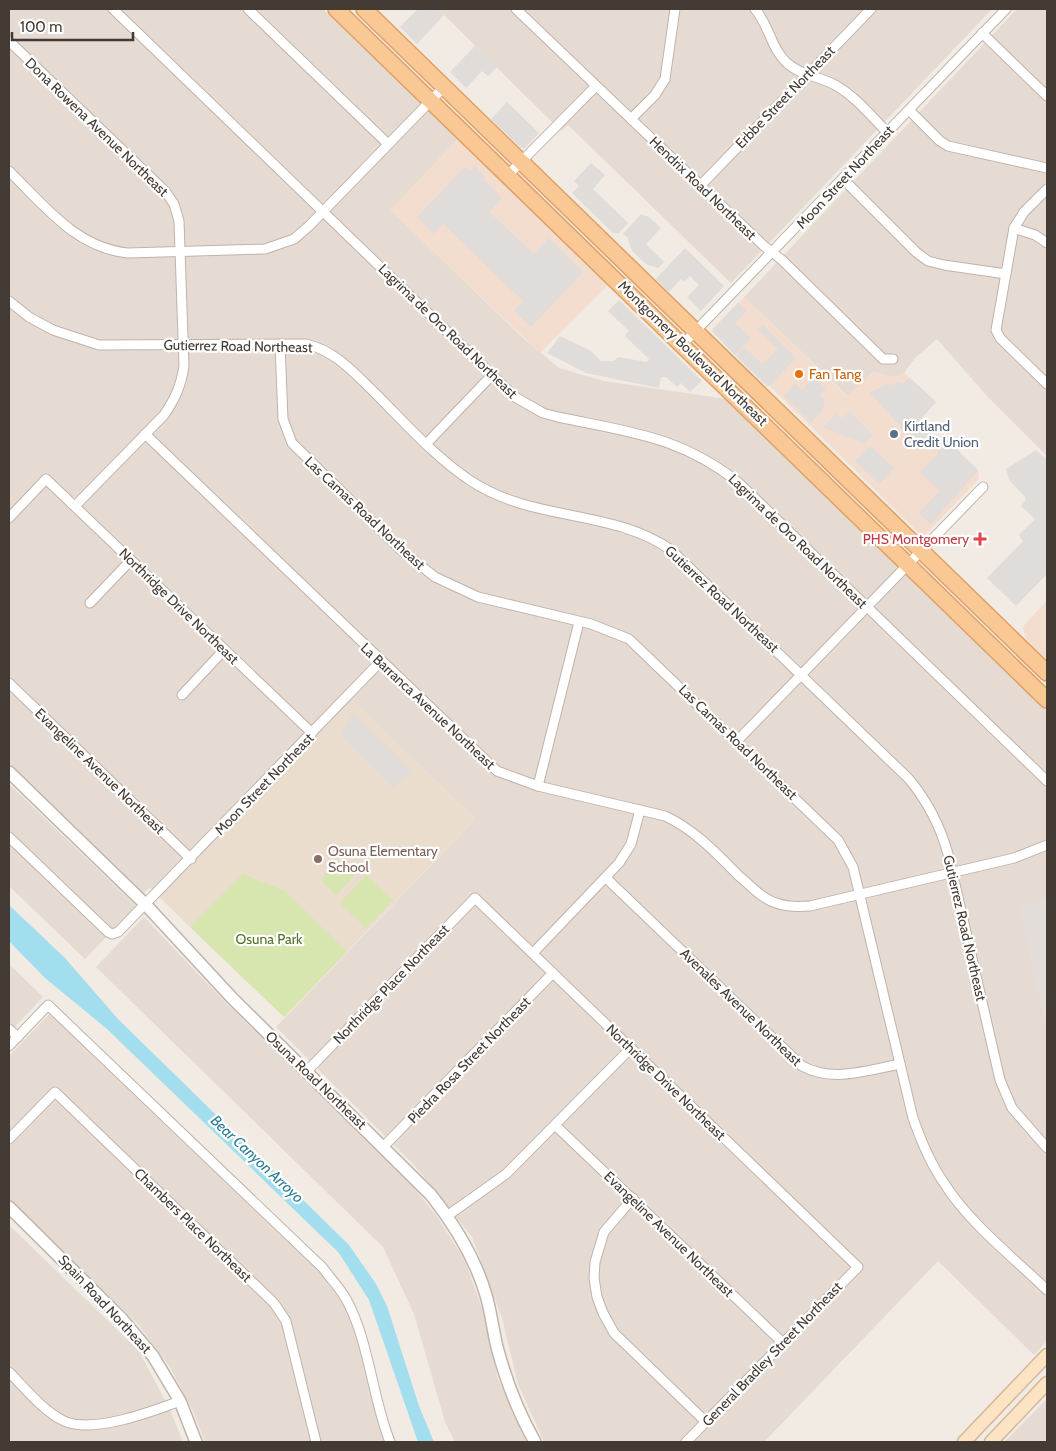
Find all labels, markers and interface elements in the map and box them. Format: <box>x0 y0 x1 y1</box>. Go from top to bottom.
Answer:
scale bar <box>12 10 134 42</box>
text: 100 m <box>20 18 62 36</box>
street label: Erbbe Street Northeast <box>731 42 839 152</box>
street label: Dona Rowena Avenue Northeast <box>22 54 173 200</box>
street label: Moon Street Northeast <box>792 121 898 233</box>
street label: Hendrix Road Northeast <box>646 132 760 244</box>
street label: Lagrima de Oro Road Northeast <box>375 260 521 402</box>
street label: Montgomery Boulevard Northeast <box>614 277 772 429</box>
street label: Gutierrez Road Northeast <box>163 336 313 356</box>
place label: Fan Tang <box>809 365 862 383</box>
marker: Fan Tang <box>793 368 805 380</box>
place label: Kirtland Credit Union <box>904 417 979 451</box>
marker: Kirtland Credit Union <box>888 428 900 440</box>
street label: Las Camas Road Northeast <box>301 453 429 574</box>
street label: Lagrima de Oro Road Northeast <box>725 470 871 612</box>
place label: PHS Montgomery <box>863 530 969 548</box>
marker: PHS Montgomery <box>973 532 987 546</box>
street label: Gutierrez Road Northeast <box>661 542 783 657</box>
street label: Northridge Drive Northeast <box>115 544 243 668</box>
street label: La Barranca Avenue Northeast <box>357 639 499 773</box>
street label: Las Camas Road Northeast <box>675 681 801 804</box>
street label: Evangeline Avenue Northeast <box>31 704 169 838</box>
street label: Moon Street Northeast <box>211 729 318 839</box>
place label: Osuna Elementary School <box>328 842 438 876</box>
marker: Osuna Elementary School <box>312 853 324 865</box>
street label: Gutierrez Road Northeast <box>939 853 991 1003</box>
street label: Northridge Place Northeast <box>329 920 453 1048</box>
park label: Osuna Park <box>236 930 303 948</box>
street label: Avenales Avenue Northeast <box>676 944 806 1070</box>
street label: Piedra Rosa Street Northeast <box>404 993 534 1127</box>
street label: Northridge Drive Northeast <box>602 1020 730 1144</box>
street label: Osuna Road Northeast <box>262 1027 370 1133</box>
water label: Bear Canyon Arroyo <box>207 1111 307 1207</box>
street label: Chambers Place Northeast <box>130 1164 256 1286</box>
street label: Evangeline Avenue Northeast <box>600 1167 738 1301</box>
street label: Spain Road Northeast <box>55 1251 156 1357</box>
street label: General Bradley Street Northeast <box>698 1278 846 1430</box>

